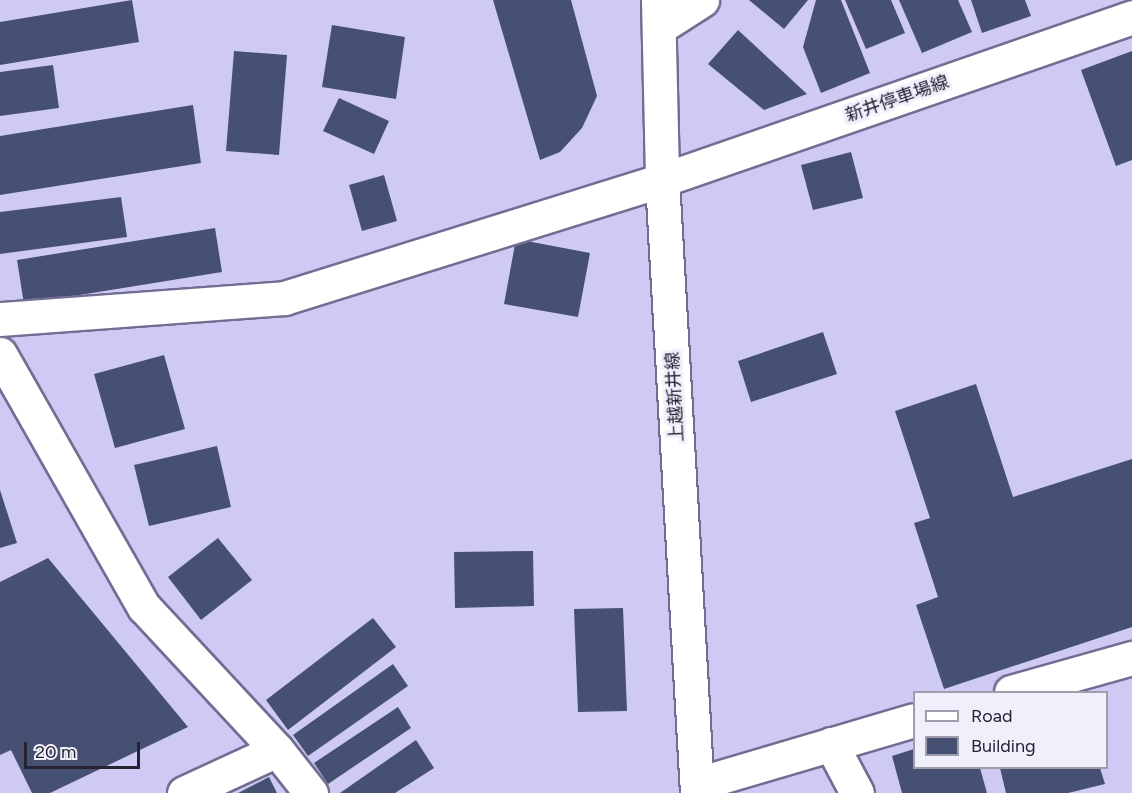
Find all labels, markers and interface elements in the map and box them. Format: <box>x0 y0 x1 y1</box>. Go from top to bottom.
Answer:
street label: 新井停車場線 <box>842 71 952 127</box>
street label: 上越新井線 <box>662 351 688 443</box>
legend <box>913 691 1108 769</box>
text: Road <box>971 705 1012 727</box>
scale bar <box>27 730 142 768</box>
text: Building <box>971 735 1036 757</box>
text: 20 m <box>35 741 76 763</box>

